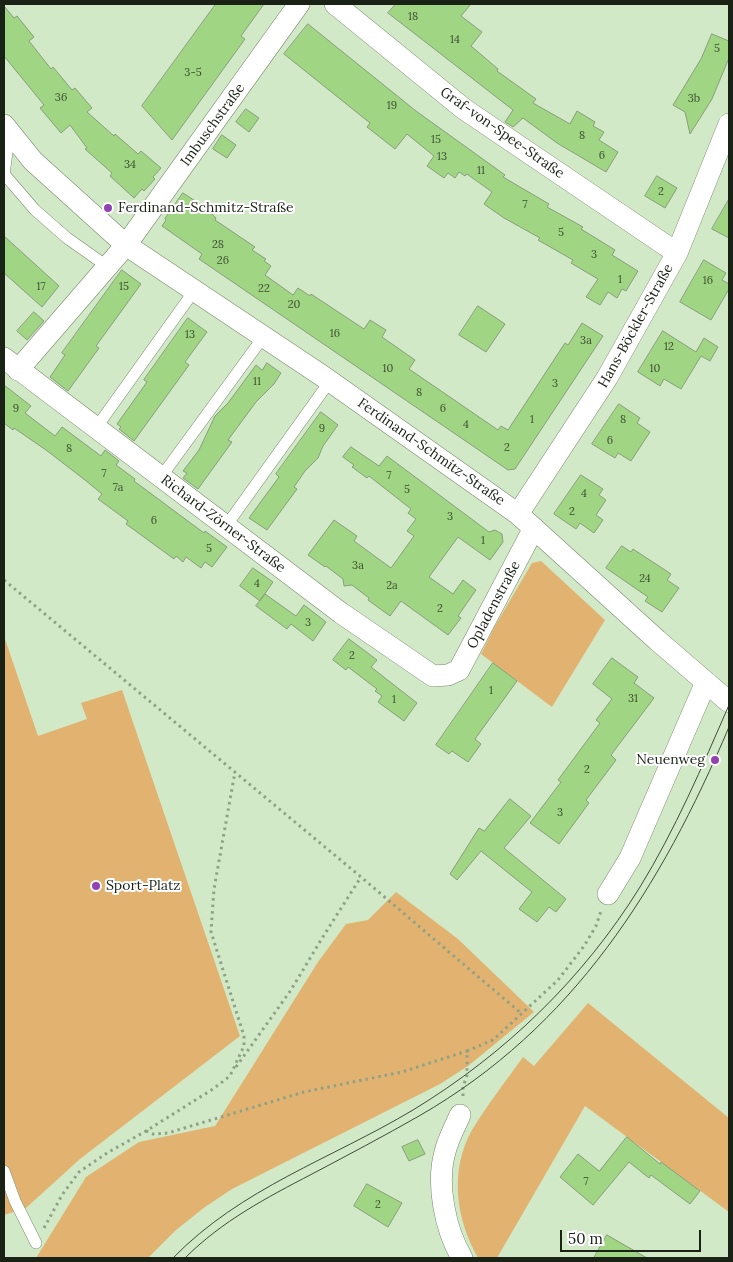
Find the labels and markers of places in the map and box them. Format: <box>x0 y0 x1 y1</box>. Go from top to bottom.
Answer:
place label: Ferdinand-Schmitz-Straße <box>118 200 294 216</box>
marker: Ferdinand-Schmitz-Straße <box>102 202 114 214</box>
place label: Neuenweg <box>636 752 705 768</box>
marker: Neuenweg <box>709 754 721 766</box>
place label: Sport-Platz <box>106 878 181 894</box>
marker: Sport-Platz <box>90 880 102 892</box>

